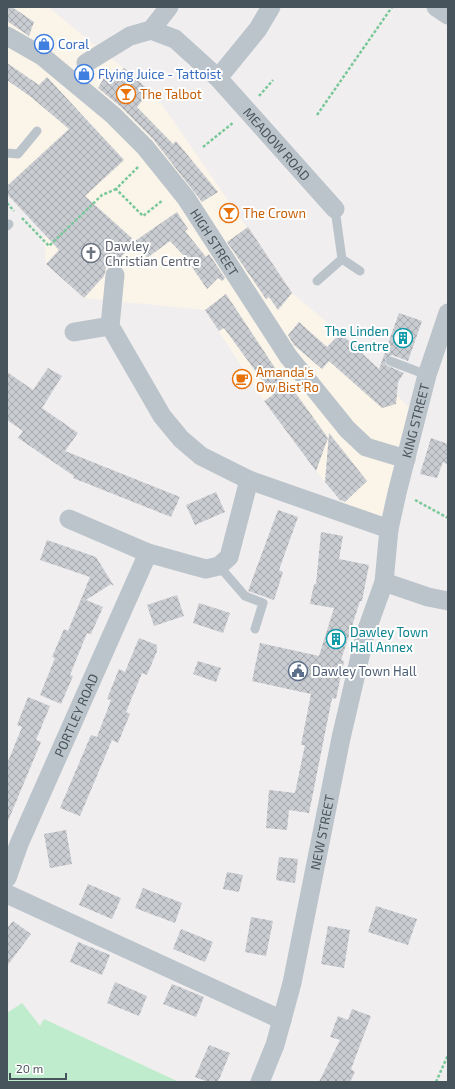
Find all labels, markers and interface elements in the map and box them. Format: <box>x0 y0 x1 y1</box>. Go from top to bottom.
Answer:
shop icon: Coral <box>33 33 55 55</box>
place label: Coral <box>58 36 89 52</box>
shop icon: Flying Juice - Tattoist <box>73 63 95 85</box>
place label: Flying Juice - Tattoist <box>98 66 221 82</box>
bar icon: The Talbot <box>115 83 137 105</box>
place label: The Talbot <box>140 86 202 102</box>
street label: MEADOW ROAD <box>240 104 314 184</box>
bar icon: The Crown <box>218 202 240 224</box>
place label: The Crown <box>243 205 306 221</box>
street label: HIGH STREET <box>187 206 242 279</box>
place label: Dawley Christian Centre <box>105 238 200 269</box>
church icon: Dawley Christian Centre <box>80 242 102 264</box>
place label: The Linden Centre <box>325 323 389 354</box>
building icon: The Linden Centre <box>392 327 414 349</box>
place label: Amanda's Ow Bist'Ro <box>256 364 319 395</box>
cafe icon: Amanda's Ow Bist'Ro <box>231 368 253 390</box>
street label: KING STREET <box>398 381 433 460</box>
place label: Dawley Town Hall Annex <box>350 624 428 655</box>
building icon: Dawley Town Hall Annex <box>325 628 347 650</box>
public building icon: Dawley Town Hall <box>287 660 309 682</box>
place label: Dawley Town Hall <box>312 663 417 679</box>
street label: PORTLEY ROAD <box>51 671 102 759</box>
street label: NEW STREET <box>307 793 338 871</box>
scale bar <box>10 1055 66 1081</box>
text: 20 m <box>16 1061 43 1075</box>

